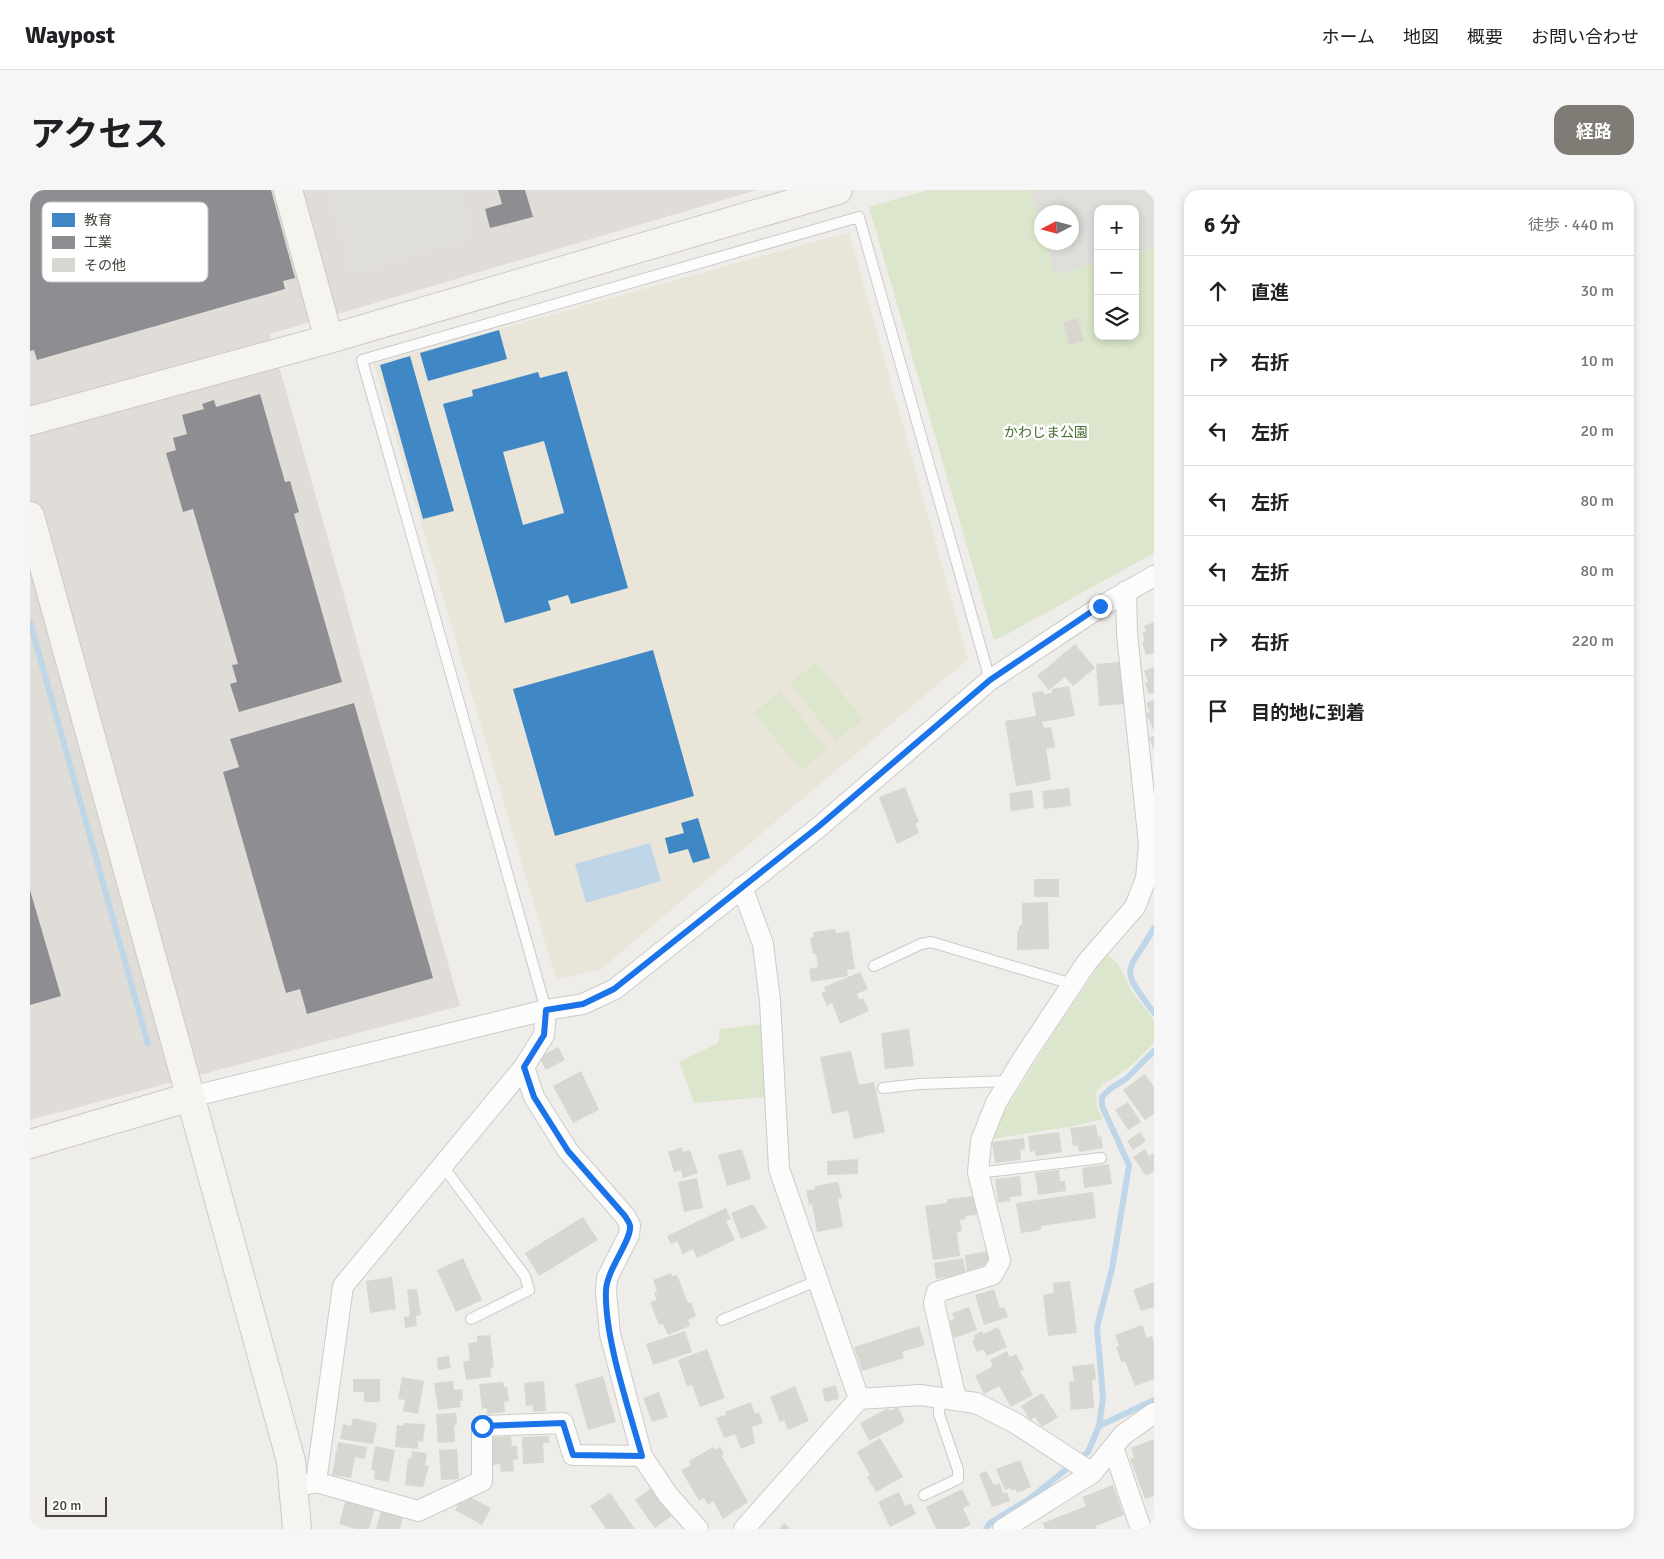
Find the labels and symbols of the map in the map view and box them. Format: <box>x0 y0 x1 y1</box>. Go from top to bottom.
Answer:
legend <box>42 202 208 282</box>
north arrow <box>1034 205 1079 250</box>
text: 教育 <box>84 212 112 229</box>
text: 工業 <box>84 234 112 251</box>
text: その他 <box>84 257 126 274</box>
park label: かわじま公園 <box>1004 424 1088 441</box>
route end <box>1089 595 1112 618</box>
route start <box>471 1415 494 1438</box>
scale bar <box>45 1494 108 1517</box>

